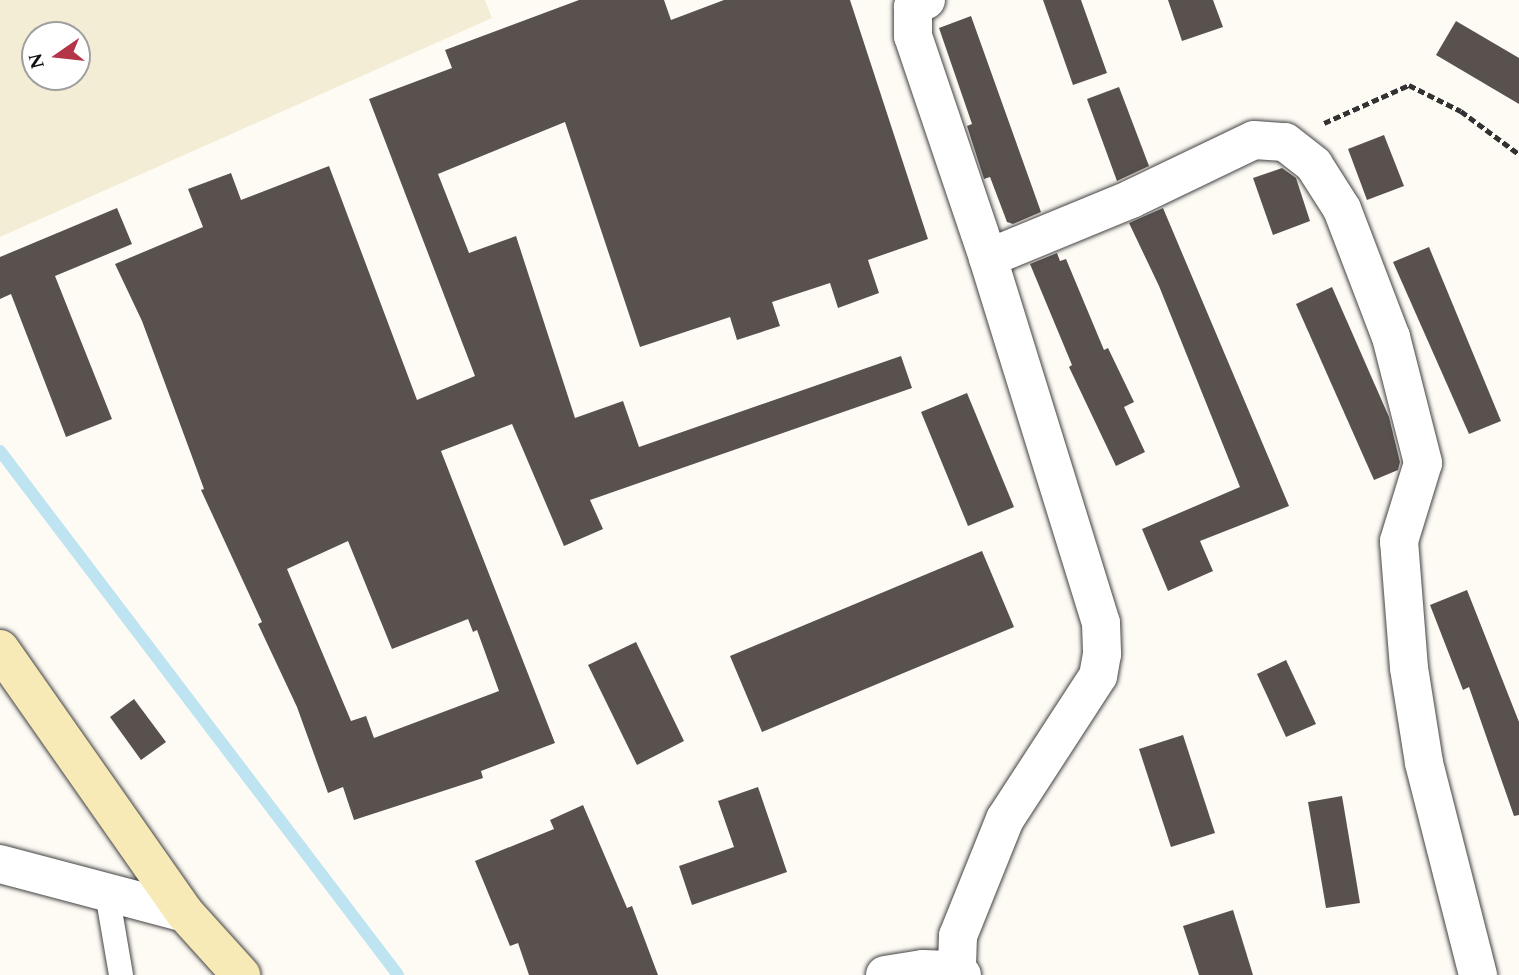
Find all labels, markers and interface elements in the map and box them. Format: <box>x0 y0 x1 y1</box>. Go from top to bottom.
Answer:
north arrow <box>21 21 91 91</box>
text: N <box>21 50 53 72</box>

